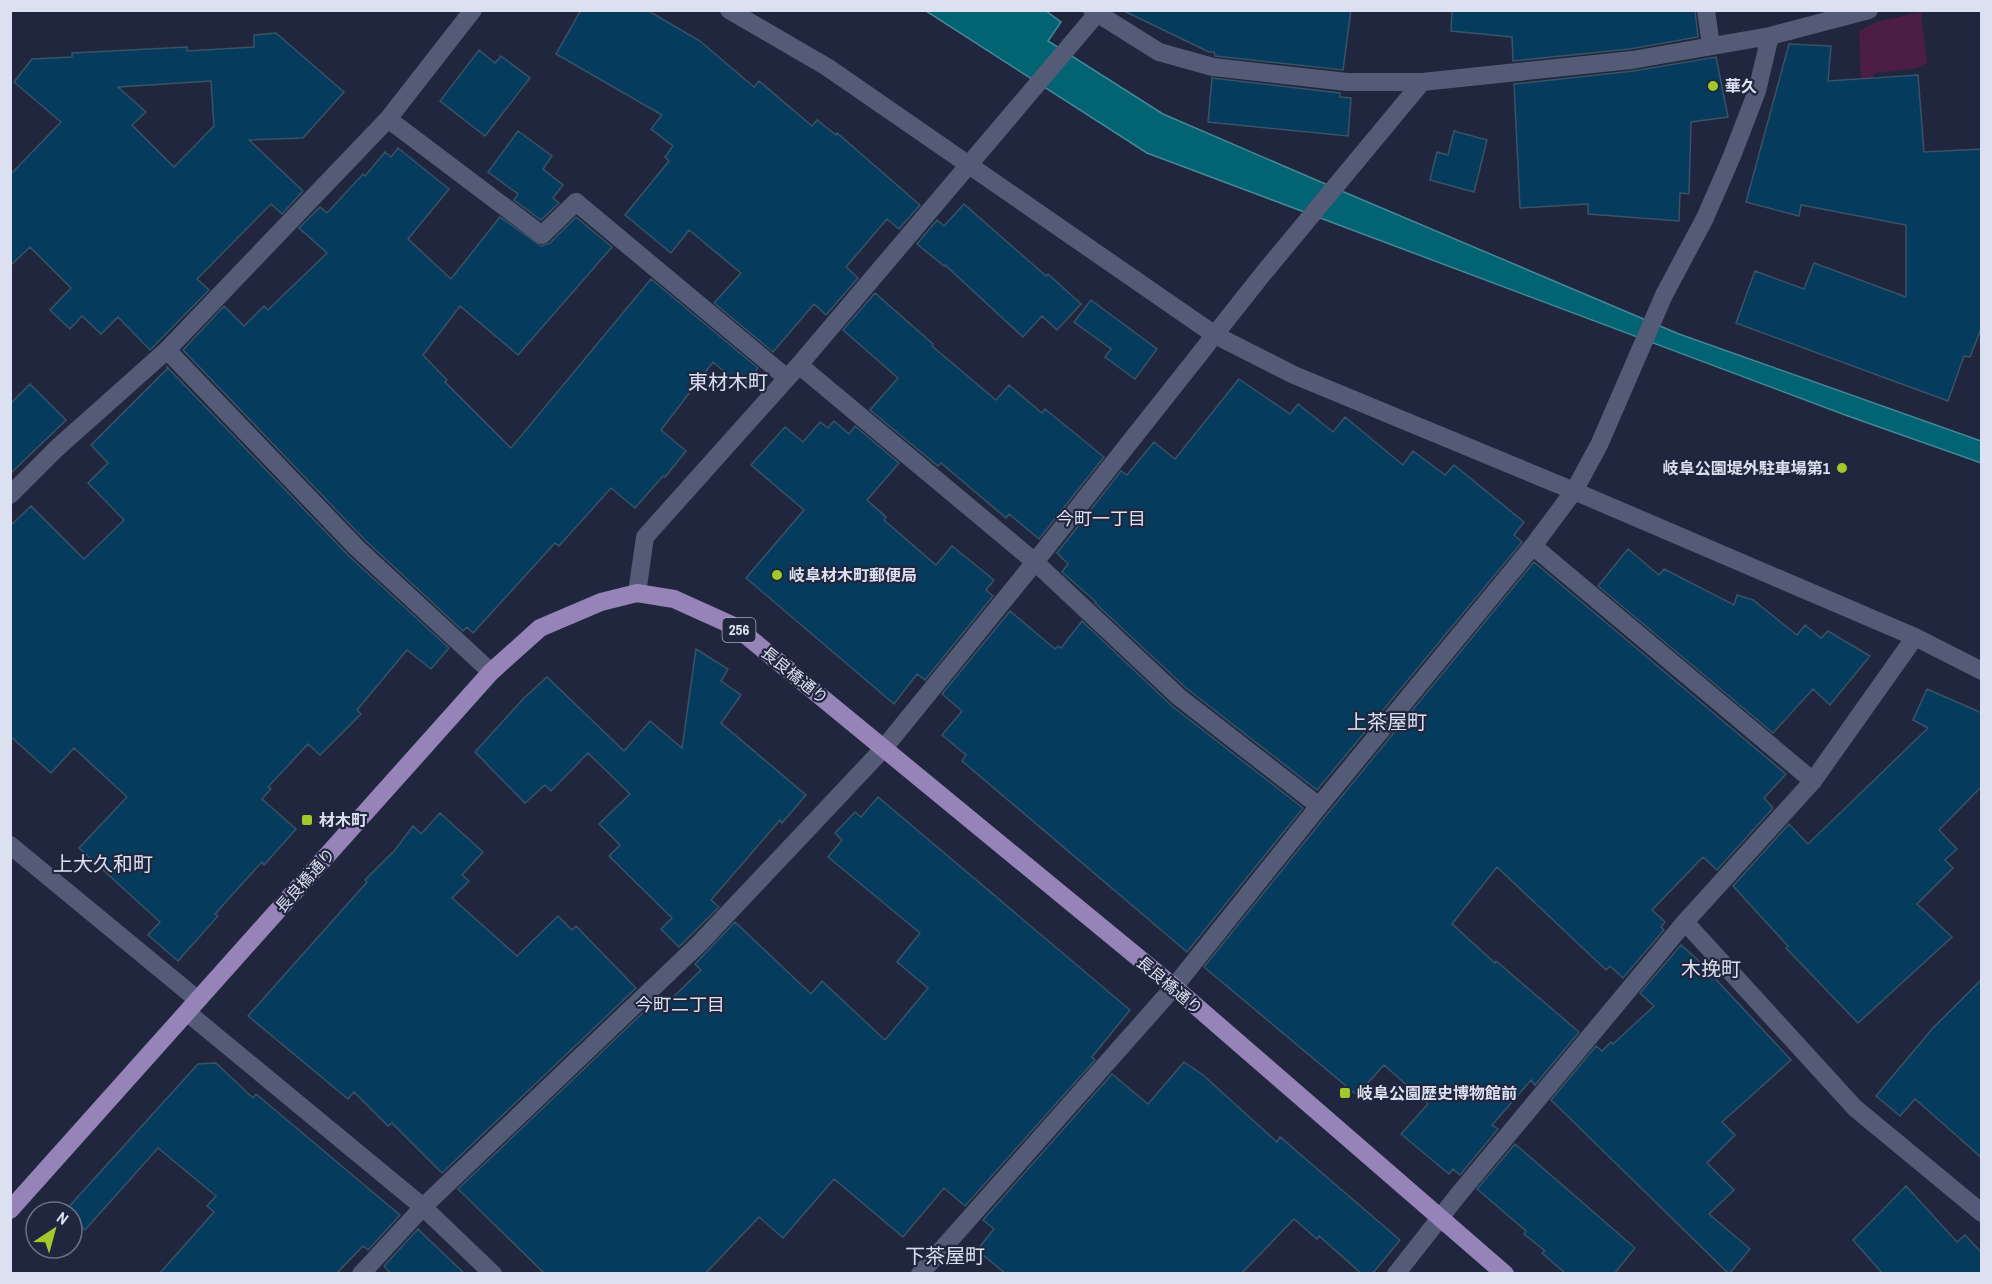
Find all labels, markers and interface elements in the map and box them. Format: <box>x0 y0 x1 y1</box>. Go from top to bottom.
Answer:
place label: 華久 <box>1725 75 1757 97</box>
marker: 華久 <box>1706 79 1720 93</box>
district label: 東材木町 <box>688 368 768 395</box>
place label: 岐阜公園堤外駐車場第1 <box>1663 457 1831 479</box>
marker: 岐阜公園堤外駐車場第1 <box>1835 461 1849 475</box>
district label: 今町一丁目 <box>1056 506 1146 531</box>
place label: 岐阜材木町郵便局 <box>789 564 917 586</box>
marker: 岐阜材木町郵便局 <box>770 568 784 582</box>
road number: 256 <box>722 618 756 642</box>
street label: 長良橋通り <box>757 641 833 709</box>
district label: 上茶屋町 <box>1347 708 1427 735</box>
place label: 材木町 <box>319 809 367 831</box>
marker: 材木町 <box>300 813 314 827</box>
street label: 長良橋通り <box>270 843 340 917</box>
district label: 上大久和町 <box>53 850 153 877</box>
street label: 長良橋通り <box>1132 951 1208 1019</box>
district label: 木挽町 <box>1681 955 1741 982</box>
district label: 今町二丁目 <box>635 992 725 1017</box>
place label: 岐阜公園歴史博物館前 <box>1357 1082 1517 1104</box>
marker: 岐阜公園歴史博物館前 <box>1338 1086 1352 1100</box>
north arrow <box>24 1200 84 1260</box>
text: N <box>53 1206 73 1230</box>
district label: 下茶屋町 <box>905 1242 985 1269</box>

